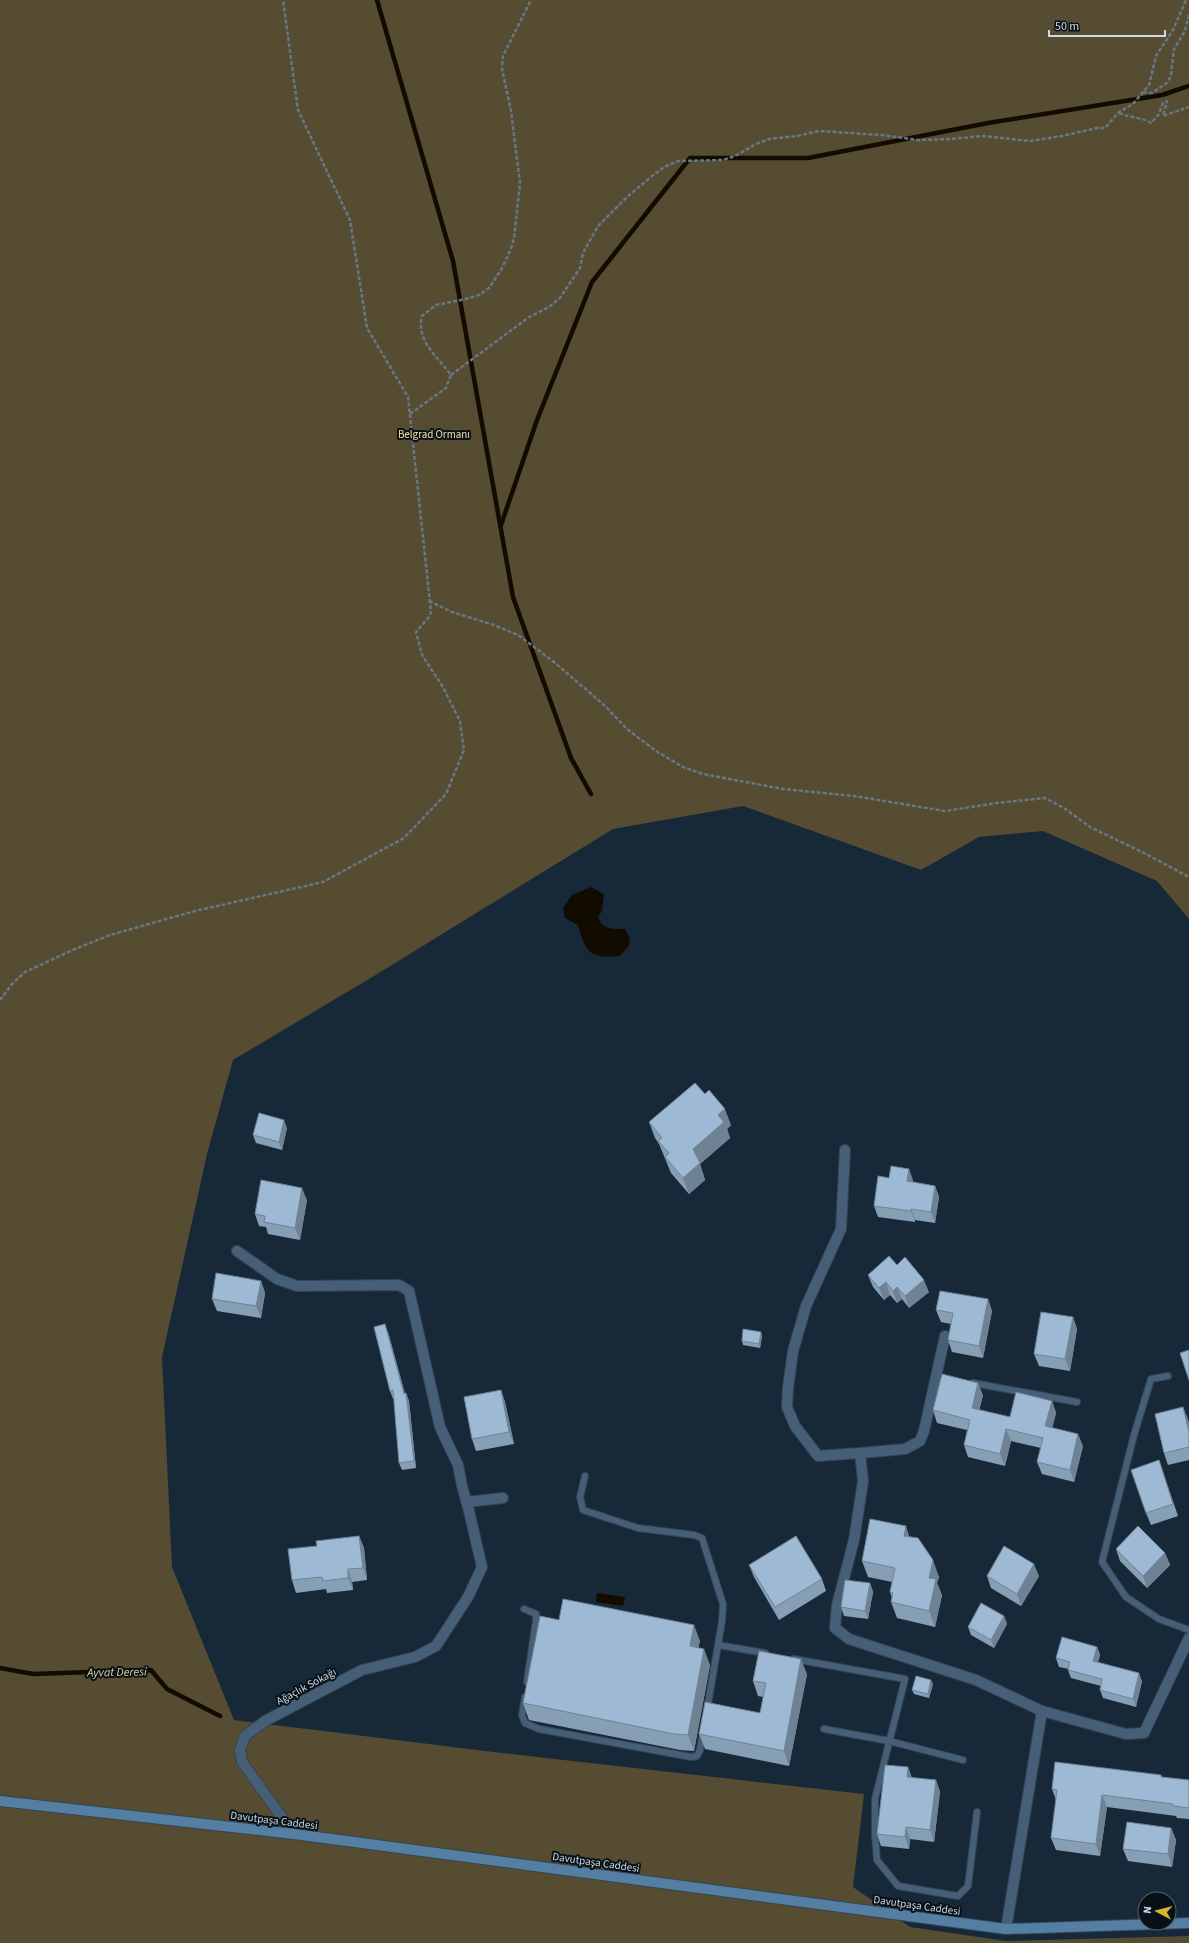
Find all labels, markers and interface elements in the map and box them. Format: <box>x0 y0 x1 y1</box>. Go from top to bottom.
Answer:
scale bar <box>1049 12 1165 38</box>
text: 50 m <box>1055 18 1079 35</box>
park label: Belgrad Ormanı <box>398 427 470 442</box>
water label: Ayvat Deresi <box>86 1663 147 1682</box>
street label: Ağaçlık Sokağı <box>274 1664 339 1709</box>
street label: Davutpaşa Caddesi <box>229 1808 318 1833</box>
street label: Davutpaşa Caddesi <box>551 1849 640 1876</box>
north arrow <box>1137 1891 1177 1931</box>
street label: Davutpaşa Caddesi <box>872 1892 961 1919</box>
text: N <box>1140 1905 1155 1914</box>

